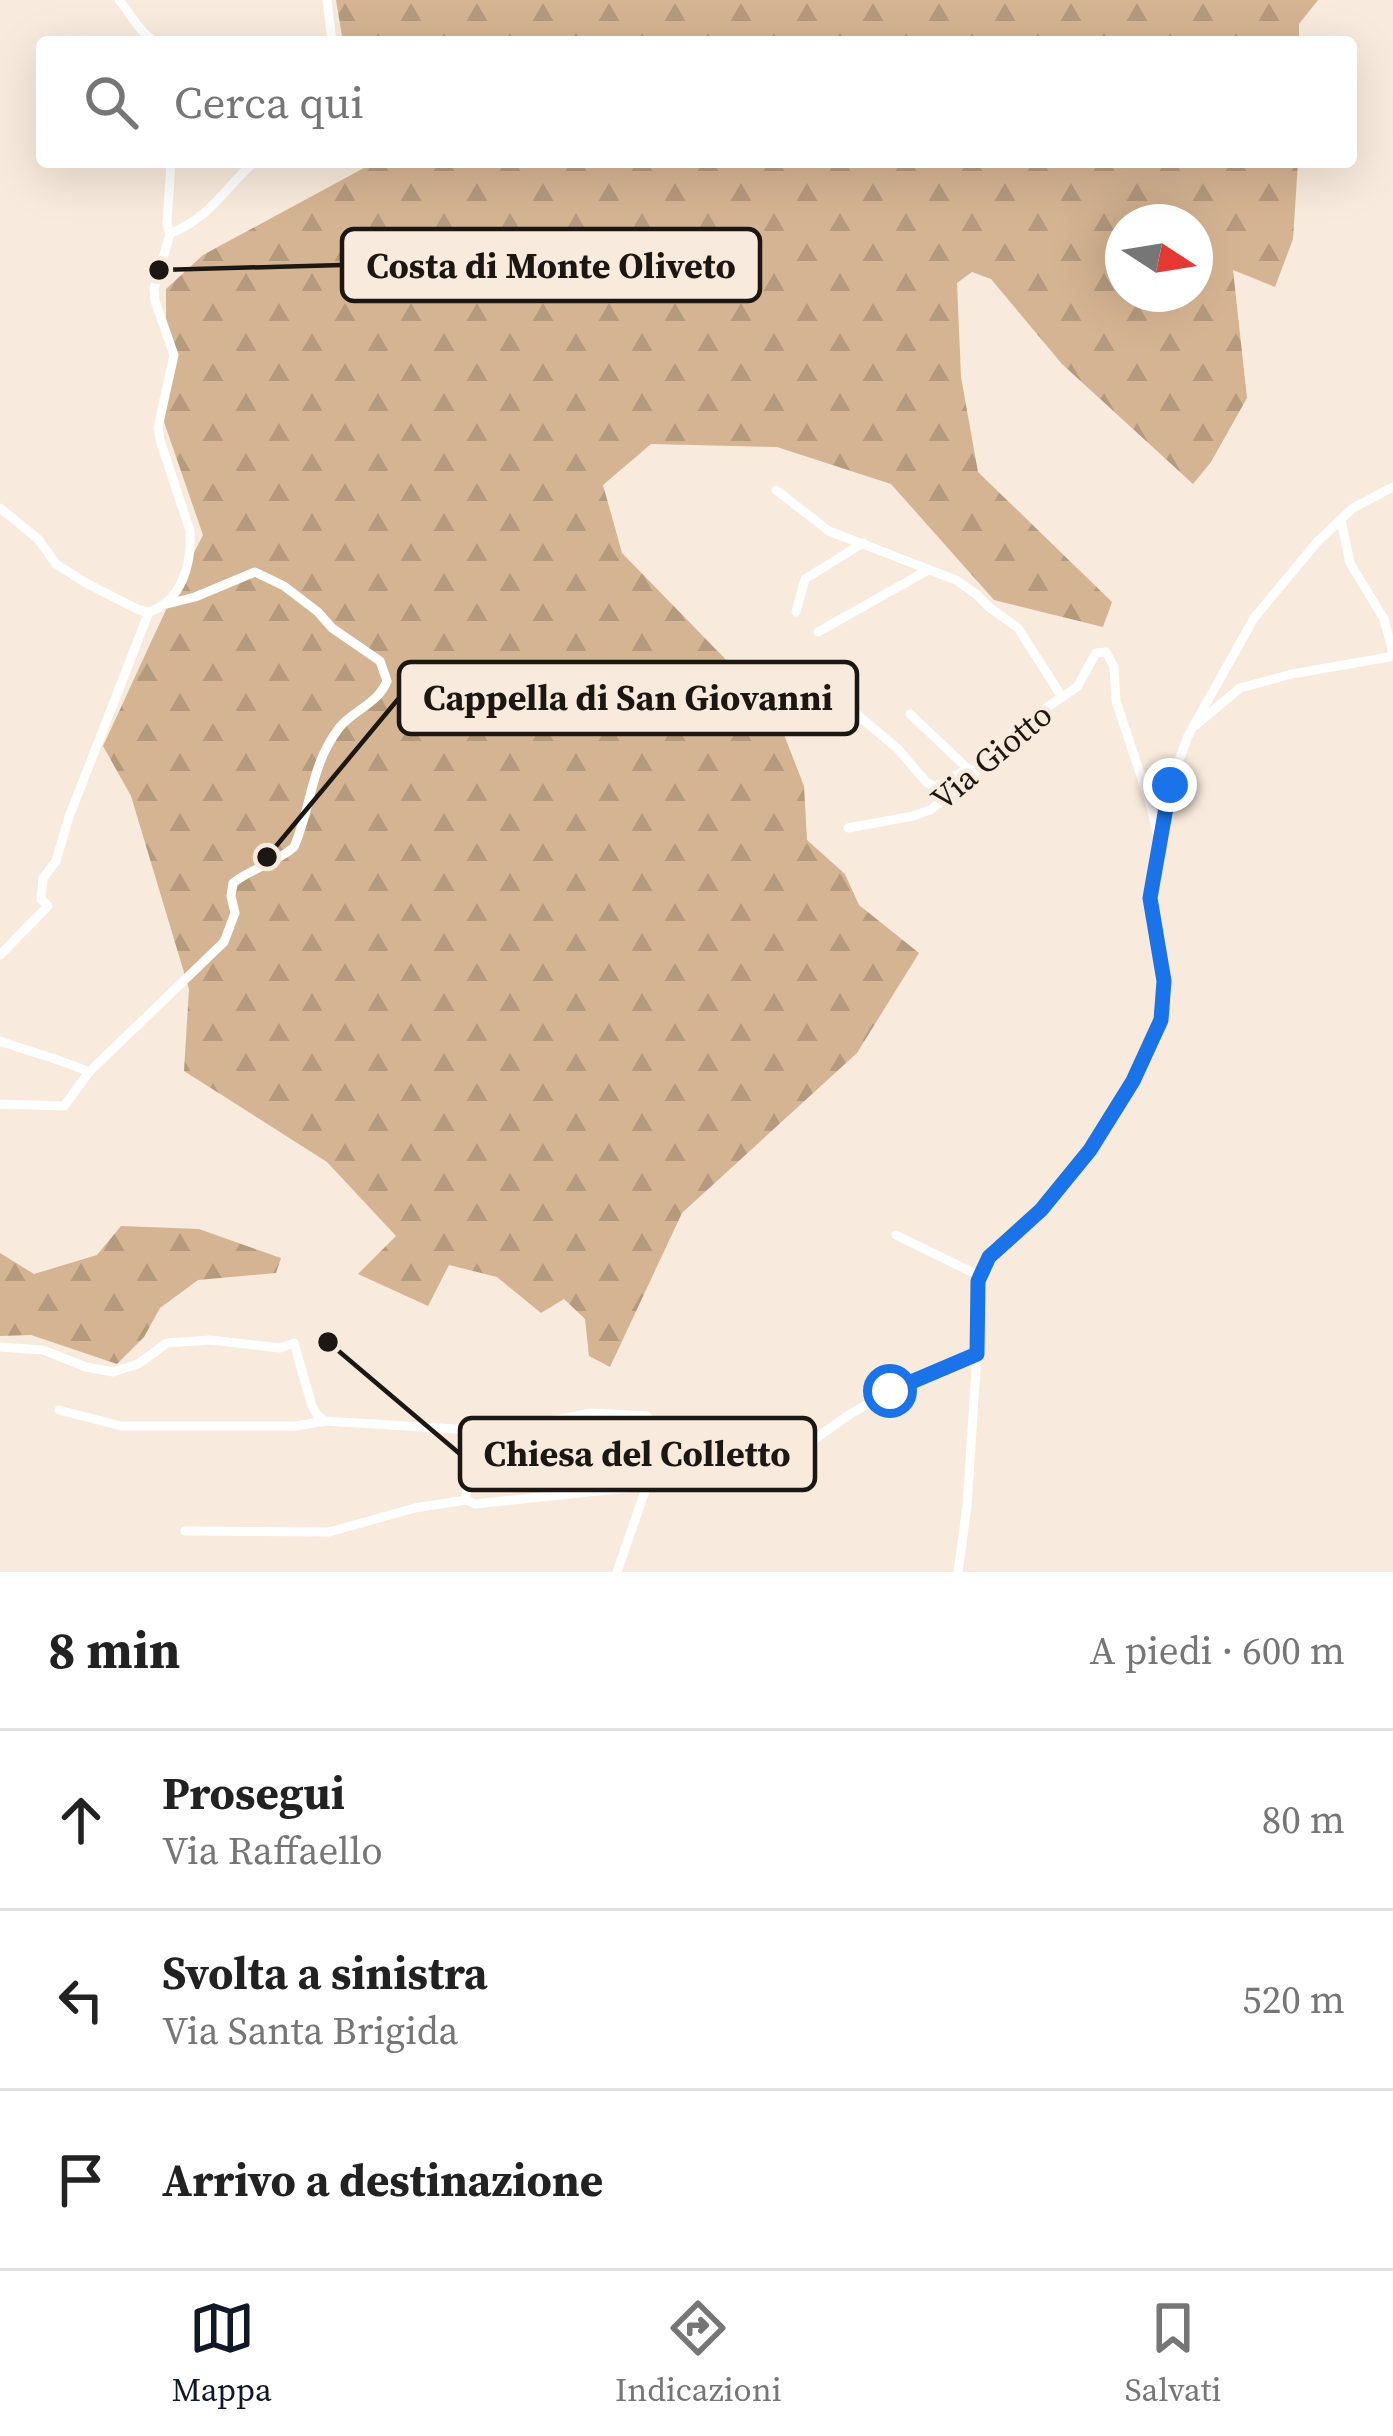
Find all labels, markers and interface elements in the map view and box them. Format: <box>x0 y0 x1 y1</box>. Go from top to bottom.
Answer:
search box <box>36 36 1357 168</box>
icon: search <box>78 69 144 135</box>
text: Cerca qui <box>174 71 364 133</box>
north arrow <box>1105 204 1213 312</box>
callout: Costa di Monte Oliveto <box>342 229 760 301</box>
text: Costa di Monte Oliveto <box>366 241 736 290</box>
callout: Cappella di San Giovanni <box>399 662 857 734</box>
text: Cappella di San Giovanni <box>423 673 833 722</box>
street label: Via Giotto <box>921 692 1062 820</box>
route end <box>1143 758 1197 812</box>
route start <box>863 1364 917 1418</box>
callout: Chiesa del Colletto <box>460 1418 815 1490</box>
text: Chiesa del Colletto <box>483 1429 791 1478</box>
text: 8 min <box>48 1615 180 1685</box>
text: A piedi · 600 m <box>1089 1624 1345 1677</box>
text: Prosegui <box>162 1762 345 1824</box>
icon: ahead <box>48 1787 114 1853</box>
text: 80 m <box>1262 1793 1345 1846</box>
text: Via Raffaello <box>162 1824 383 1877</box>
text: Svolta a sinistra <box>162 1942 488 2004</box>
icon: left <box>48 1967 114 2033</box>
text: 520 m <box>1242 1973 1345 2026</box>
text: Via Santa Brigida <box>162 2004 458 2057</box>
icon: arrive <box>48 2147 114 2213</box>
text: Arrivo a destinazione <box>162 2149 603 2211</box>
tab: Mappa <box>172 2295 272 2412</box>
tab: Indicazioni <box>615 2295 782 2412</box>
tab: Salvati <box>1125 2295 1221 2412</box>

